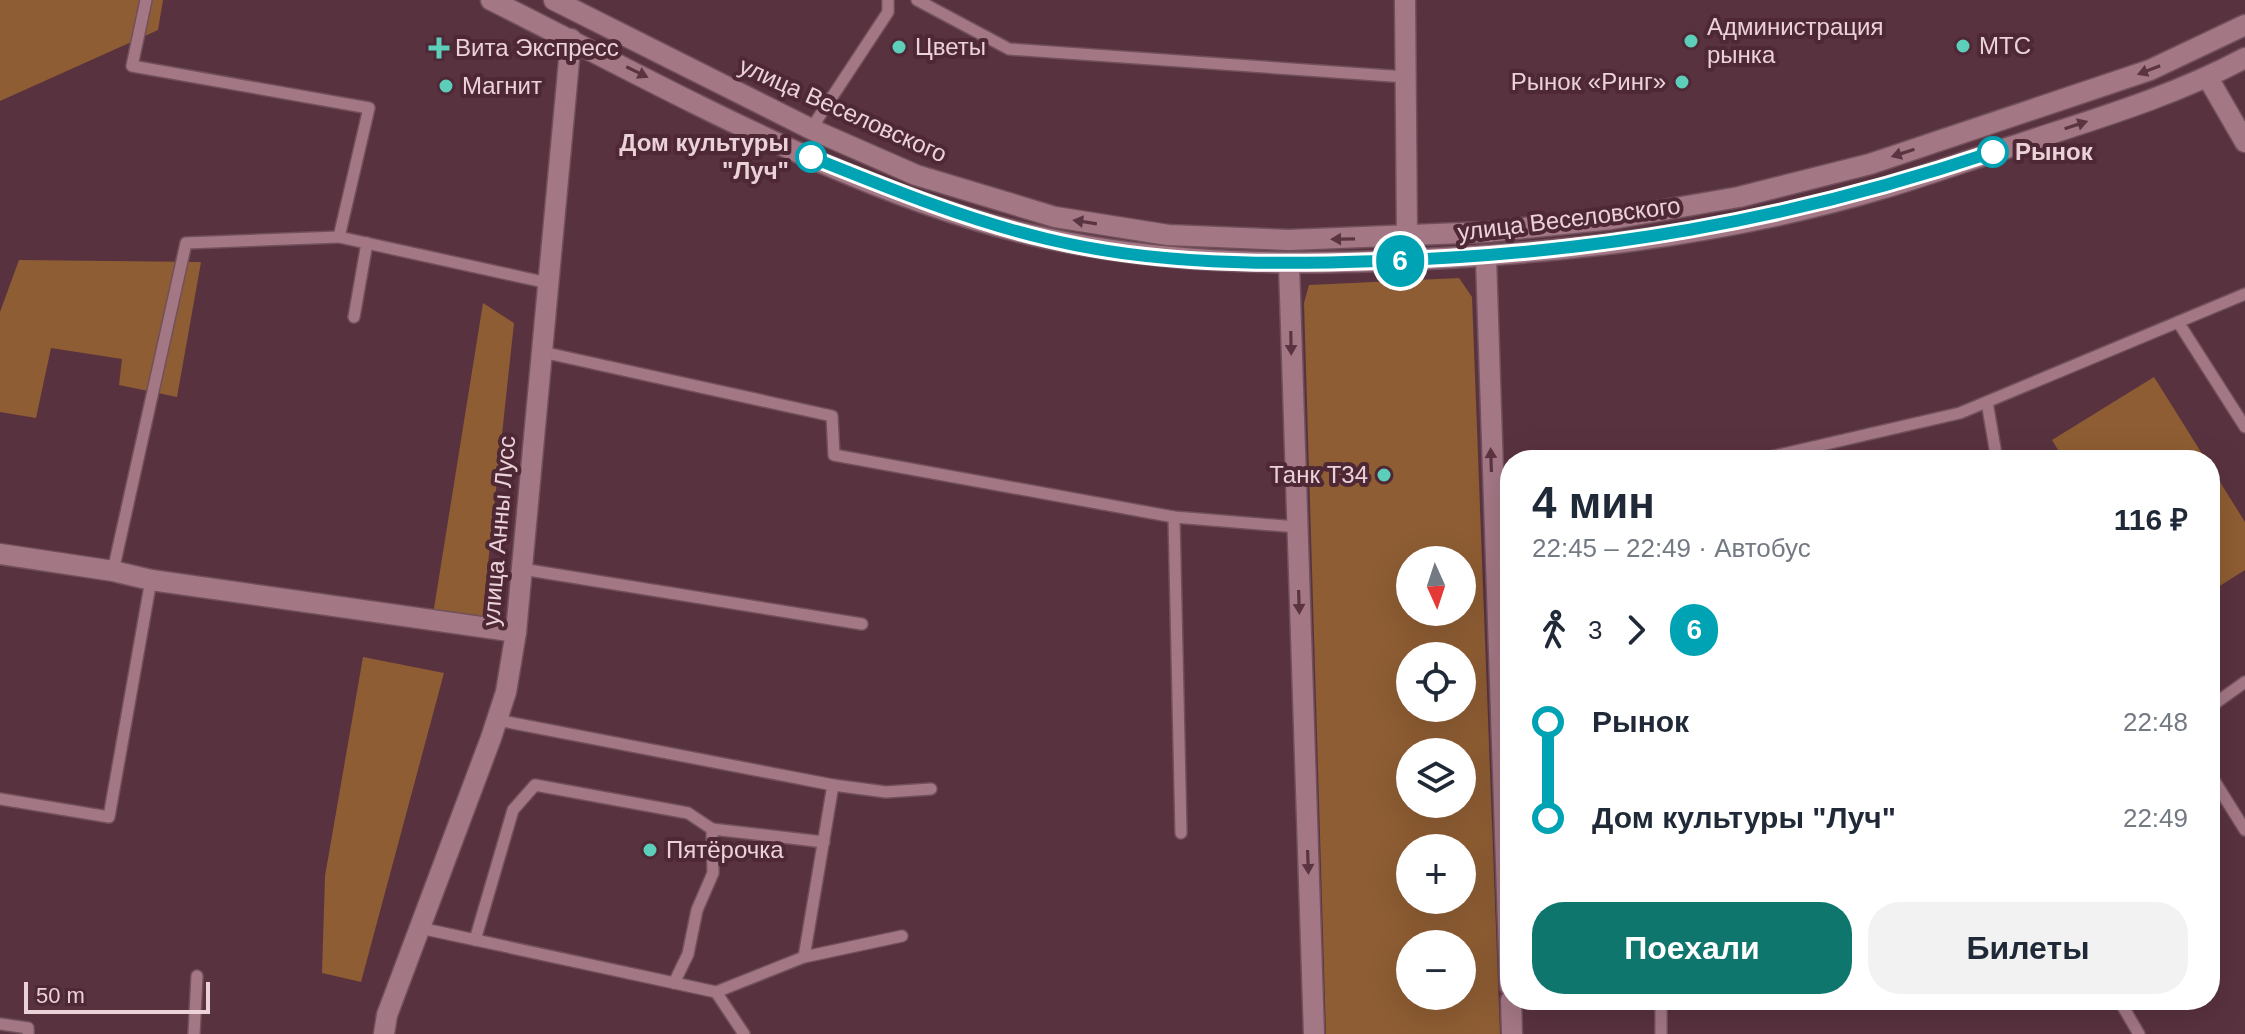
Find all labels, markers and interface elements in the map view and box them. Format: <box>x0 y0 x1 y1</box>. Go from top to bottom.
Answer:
place label: Администрация рынка <box>1707 13 1883 68</box>
marker: Администрация рынка <box>1682 32 1700 50</box>
place label: МТС <box>1979 32 2031 59</box>
place label: Цветы <box>915 33 986 60</box>
place label: Вита Экспресс <box>455 34 619 61</box>
marker: МТС <box>1954 37 1972 55</box>
marker: Цветы <box>890 38 908 56</box>
marker: Вита Экспресс <box>430 39 448 57</box>
street label: улица Веселовского <box>735 52 951 168</box>
one-way arrow <box>2137 64 2161 77</box>
one-way arrow <box>625 65 648 79</box>
place label: Рынок «Ринг» <box>1511 68 1666 95</box>
place label: Магнит <box>462 72 542 99</box>
marker: Рынок «Ринг» <box>1673 73 1691 91</box>
marker: Магнит <box>437 77 455 95</box>
one-way arrow <box>2064 118 2088 130</box>
place label: Дом культуры "Луч" <box>619 129 789 184</box>
marker: Рынок <box>1978 137 2008 167</box>
place label: Рынок <box>2015 138 2094 165</box>
marker: Дом культуры "Луч" <box>796 142 826 172</box>
one-way arrow <box>1890 147 1914 159</box>
street label: улица Веселовского <box>1456 191 1682 246</box>
one-way arrow <box>1072 215 1097 228</box>
one-way arrow <box>1330 232 1355 245</box>
line badge: 6 <box>1374 235 1426 287</box>
text: 6 <box>1392 245 1408 276</box>
one-way arrow <box>1285 331 1297 356</box>
street label: улица Анны Лусс <box>477 435 520 627</box>
one-way arrow <box>1484 447 1497 472</box>
place label: Танк T34 <box>1269 461 1368 488</box>
marker: Танк T34 <box>1375 466 1393 484</box>
text: 4 мин <box>1532 478 1655 527</box>
text: 116 ₽ <box>2114 503 2188 536</box>
text: 22:45 – 22:49 · Автобус <box>1532 533 1811 563</box>
north arrow <box>1396 546 1476 626</box>
map controls <box>1396 546 1476 1010</box>
one-way arrow <box>1293 590 1306 615</box>
icon: walk <box>1532 608 1576 652</box>
icon: forward <box>1614 608 1658 652</box>
text: 6 <box>1686 614 1702 645</box>
text: 3 <box>1588 615 1602 645</box>
button: locate <box>1396 642 1476 722</box>
text: Рынок <box>1592 705 1689 738</box>
text: 22:48 <box>2123 707 2188 737</box>
button: layers <box>1396 738 1476 818</box>
text: Дом культуры "Луч" <box>1592 801 1896 834</box>
text: 22:49 <box>2123 803 2188 833</box>
button: + <box>1396 834 1476 914</box>
place label: Пятёрочка <box>666 836 784 863</box>
marker: Пятёрочка <box>641 841 659 859</box>
one-way arrow <box>1302 850 1315 875</box>
button: Поехали <box>1532 902 1852 994</box>
button: Билеты <box>1868 902 2188 994</box>
button: − <box>1396 930 1476 1010</box>
scale bar <box>24 978 210 1014</box>
text: 50 m <box>36 983 85 1008</box>

